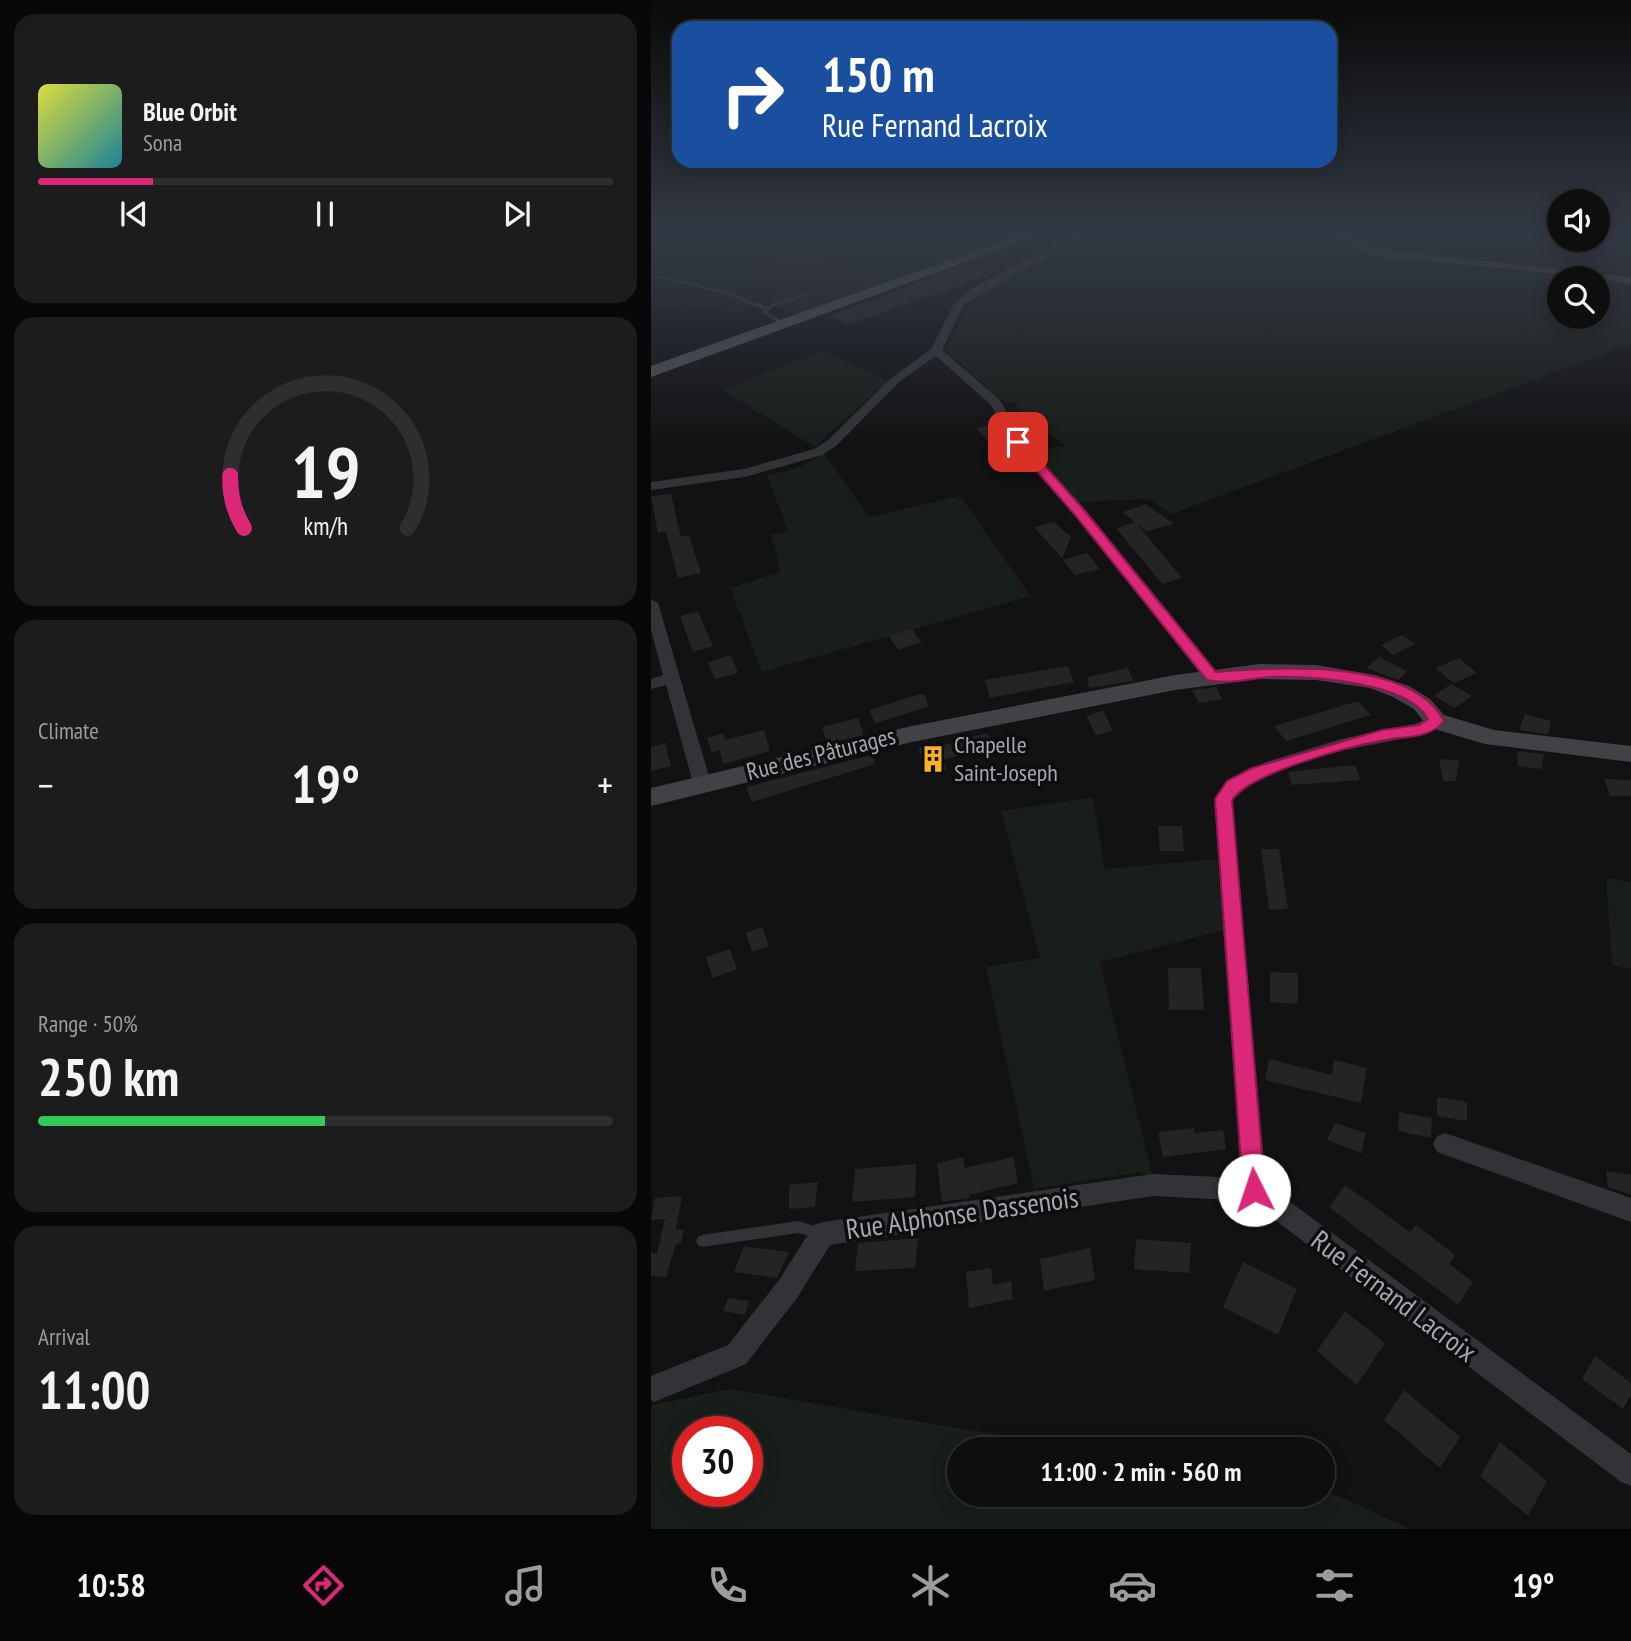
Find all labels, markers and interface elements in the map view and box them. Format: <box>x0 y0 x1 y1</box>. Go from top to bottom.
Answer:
text: 150 m <box>822 42 935 106</box>
icon: right <box>707 49 798 140</box>
text: Blue Orbit <box>143 95 237 128</box>
text: Rue Fernand Lacroix <box>822 104 1048 146</box>
text: Sona <box>143 128 182 157</box>
map controls <box>1547 189 1610 329</box>
button: sound <box>1547 189 1610 252</box>
icon: previous <box>115 195 153 233</box>
icon: pause <box>306 195 344 233</box>
icon: next <box>498 195 536 233</box>
button: search <box>1547 266 1610 329</box>
pin <box>988 412 1048 472</box>
icon: arrive <box>999 423 1037 461</box>
text: 19 <box>291 424 360 518</box>
text: km/h <box>303 509 348 541</box>
text: Climate <box>38 716 99 745</box>
street label: Rue des Pâturages <box>743 720 899 787</box>
place label: Chapelle Saint-Joseph <box>954 729 1058 788</box>
building icon: Chapelle Saint-Joseph <box>918 744 948 774</box>
text: 19° <box>291 750 360 817</box>
text: − <box>38 760 54 809</box>
text: + <box>597 760 613 809</box>
text: Range · 50% <box>38 1009 138 1038</box>
text: 250 km <box>38 1043 179 1110</box>
position arrow <box>1217 1153 1291 1227</box>
street label: Rue Alphonse Dassenois <box>843 1178 1081 1247</box>
street label: Rue Fernand Lacroix <box>1304 1221 1484 1370</box>
text: Arrival <box>38 1322 90 1351</box>
text: 11:00 <box>38 1356 150 1423</box>
speed limit sign: 30 <box>672 1416 763 1507</box>
text: 11:00 · 2 min · 560 m <box>1041 1455 1241 1488</box>
icon: directions <box>299 1561 348 1610</box>
icon: music <box>501 1561 550 1610</box>
icon: phone <box>703 1561 752 1610</box>
icon: climate <box>906 1561 955 1610</box>
icon: car <box>1108 1561 1157 1610</box>
icon: filters <box>1310 1561 1359 1610</box>
text: 10:58 <box>77 1564 146 1606</box>
text: 19° <box>1512 1564 1554 1606</box>

